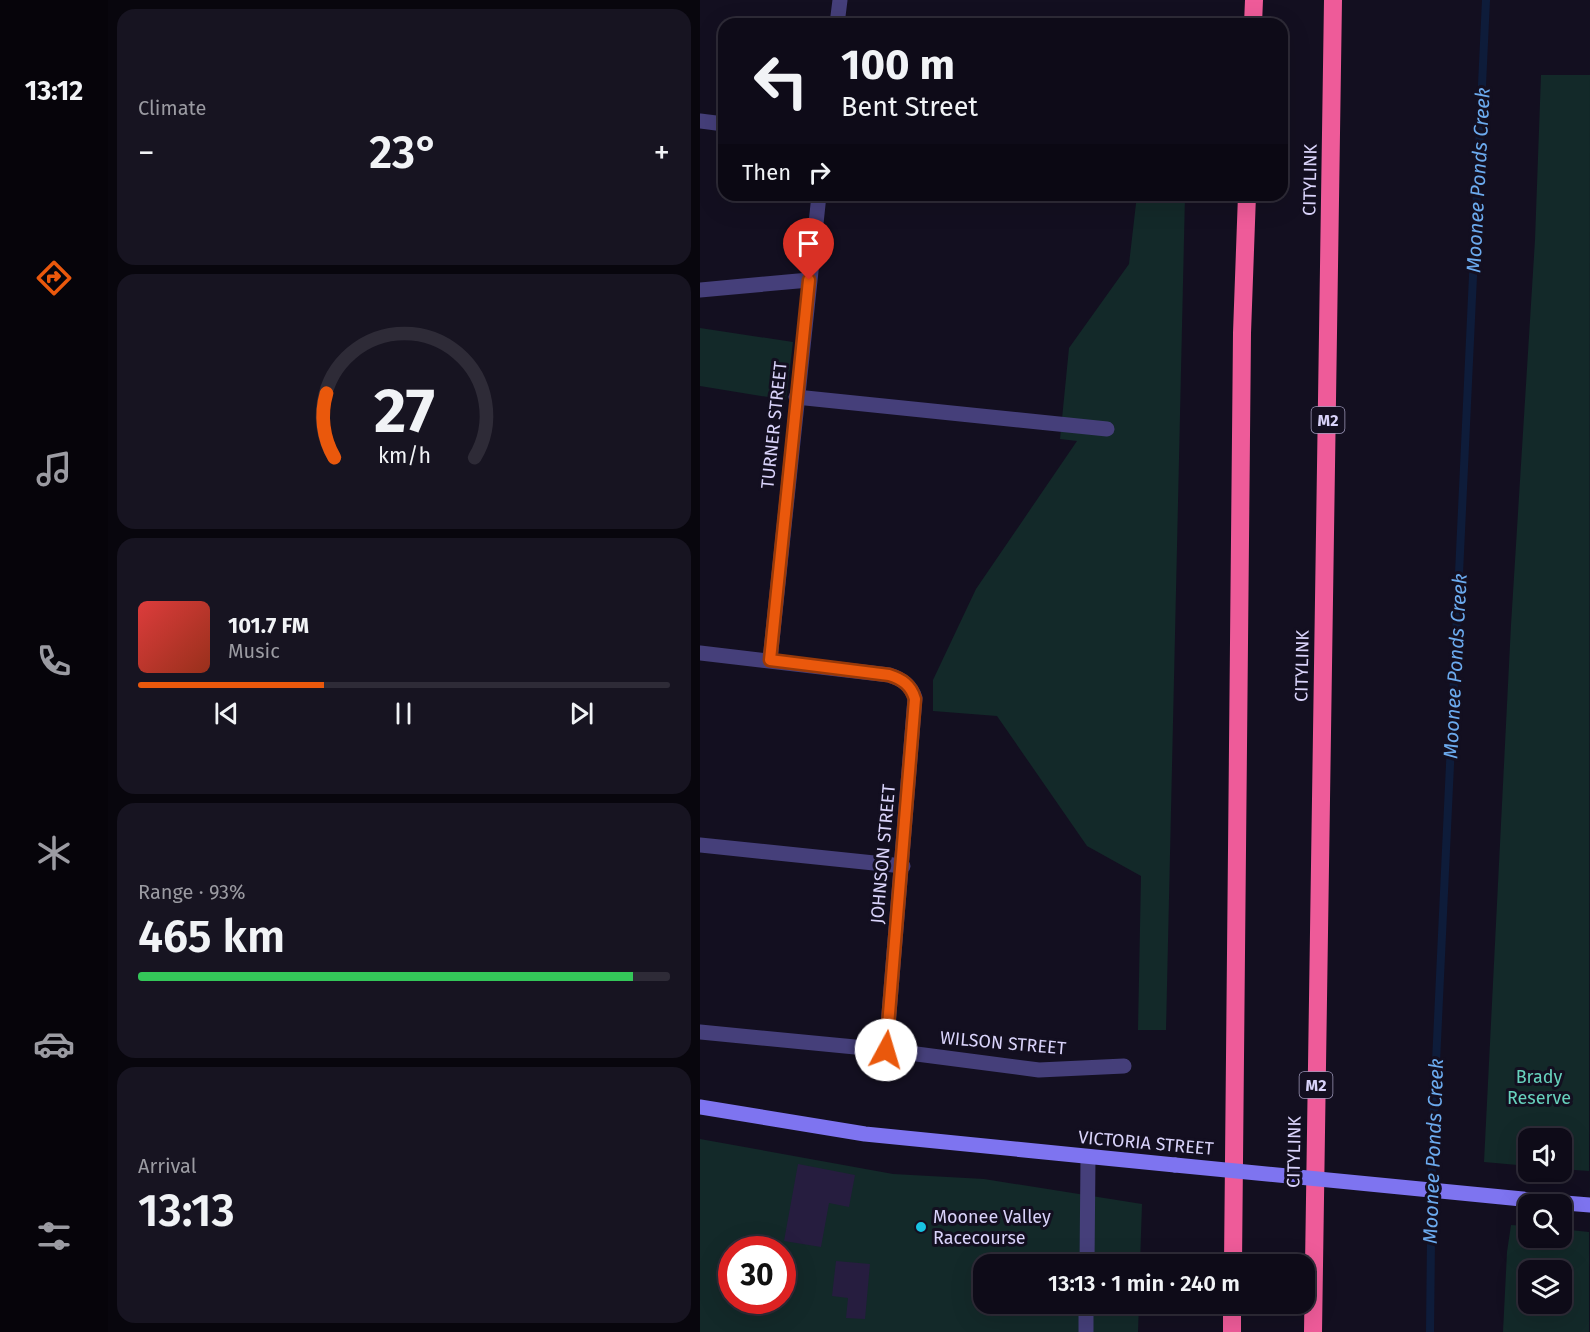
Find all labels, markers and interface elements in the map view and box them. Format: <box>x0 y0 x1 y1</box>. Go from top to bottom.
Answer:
text: 100 m <box>841 40 955 90</box>
icon: left <box>742 42 820 120</box>
text: 13:12 <box>25 75 83 107</box>
water label: Moonee Ponds Creek <box>1461 87 1495 273</box>
text: Bent Street <box>841 91 978 123</box>
text: Climate <box>138 96 206 120</box>
text: 23° <box>369 126 439 180</box>
text: − <box>138 133 155 173</box>
text: + <box>654 133 670 173</box>
street label: CITYLINK <box>1298 144 1322 216</box>
icon: right <box>803 156 836 189</box>
text: Then <box>742 159 791 186</box>
pin <box>783 218 834 280</box>
icon: arrive <box>792 227 825 260</box>
icon: directions <box>33 257 75 299</box>
street label: TURNER STREET <box>756 360 792 490</box>
text: 27 <box>374 375 434 450</box>
road number: M2 <box>1312 407 1344 433</box>
text: km/h <box>377 444 431 470</box>
icon: music <box>33 448 75 490</box>
water label: Moonee Ponds Creek <box>1438 573 1472 759</box>
text: 101.7 FM <box>228 612 309 639</box>
street label: CITYLINK <box>1290 630 1314 702</box>
text: Music <box>228 639 280 663</box>
icon: phone <box>33 640 75 682</box>
icon: previous <box>210 697 243 730</box>
icon: pause <box>387 697 420 730</box>
icon: next <box>565 697 598 730</box>
street label: JOHNSON STREET <box>866 783 900 925</box>
icon: climate <box>33 832 75 874</box>
text: Range · 93% <box>138 880 245 904</box>
text: 465 km <box>138 910 285 964</box>
position arrow <box>854 1018 918 1082</box>
icon: car <box>33 1023 75 1065</box>
street label: WILSON STREET <box>939 1027 1068 1060</box>
water label: Moonee Ponds Creek <box>1418 1058 1448 1244</box>
park label: Brady Reserve <box>1507 1066 1571 1109</box>
road number: M2 <box>1300 1072 1332 1098</box>
street label: CITYLINK <box>1282 1116 1306 1188</box>
street label: VICTORIA STREET <box>1077 1126 1215 1160</box>
map controls <box>1518 1128 1572 1314</box>
button: sound <box>1518 1128 1572 1182</box>
text: Arrival <box>138 1154 197 1178</box>
text: 13:13 <box>138 1184 235 1238</box>
button: search <box>1518 1194 1572 1248</box>
place label: Moonee Valley Racecourse <box>933 1206 1051 1249</box>
icon: filters <box>33 1215 75 1257</box>
marker: Moonee Valley Racecourse <box>914 1220 928 1234</box>
speed limit sign: 30 <box>718 1236 796 1314</box>
button: layers <box>1518 1260 1572 1314</box>
text: 13:13 · 1 min · 240 m <box>1048 1270 1240 1297</box>

